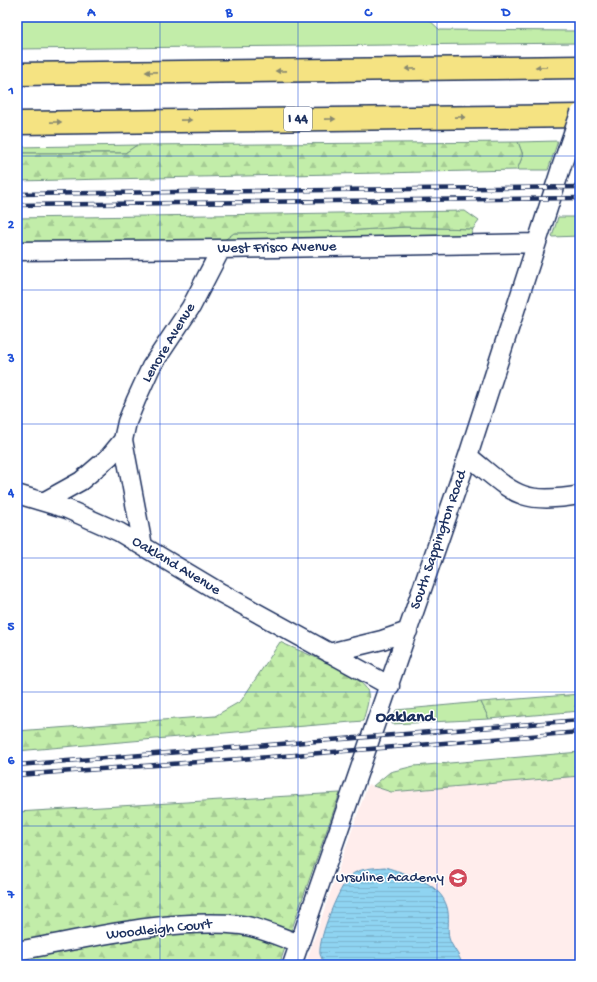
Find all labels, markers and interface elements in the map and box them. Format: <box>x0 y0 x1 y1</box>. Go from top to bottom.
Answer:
text: A <box>86 6 96 21</box>
text: B <box>225 6 234 21</box>
text: C <box>363 6 373 21</box>
text: D <box>501 6 511 21</box>
one-way arrow <box>535 64 547 71</box>
one-way arrow <box>404 66 417 72</box>
one-way arrow <box>274 68 287 74</box>
one-way arrow <box>145 69 157 76</box>
text: 1 <box>7 84 14 99</box>
road number: I 44 <box>284 107 312 131</box>
one-way arrow <box>454 114 467 120</box>
one-way arrow <box>324 115 336 122</box>
one-way arrow <box>180 117 192 124</box>
one-way arrow <box>50 119 63 125</box>
text: 2 <box>8 218 15 233</box>
street label: West Frisco Avenue <box>217 238 337 258</box>
street label: Lenore Avenue <box>138 300 200 386</box>
text: 3 <box>7 352 15 367</box>
street label: South Sappington Road <box>407 467 472 612</box>
text: 4 <box>7 486 15 501</box>
street label: Oakland Avenue <box>128 532 224 600</box>
text: 5 <box>8 620 15 635</box>
district label: Oakland <box>376 708 436 728</box>
text: 6 <box>8 754 15 769</box>
school or university icon: Ursuline Academy <box>447 867 469 889</box>
place label: Ursuline Academy <box>336 869 445 887</box>
text: 7 <box>7 888 16 903</box>
street label: Woodleigh Court <box>105 915 214 944</box>

